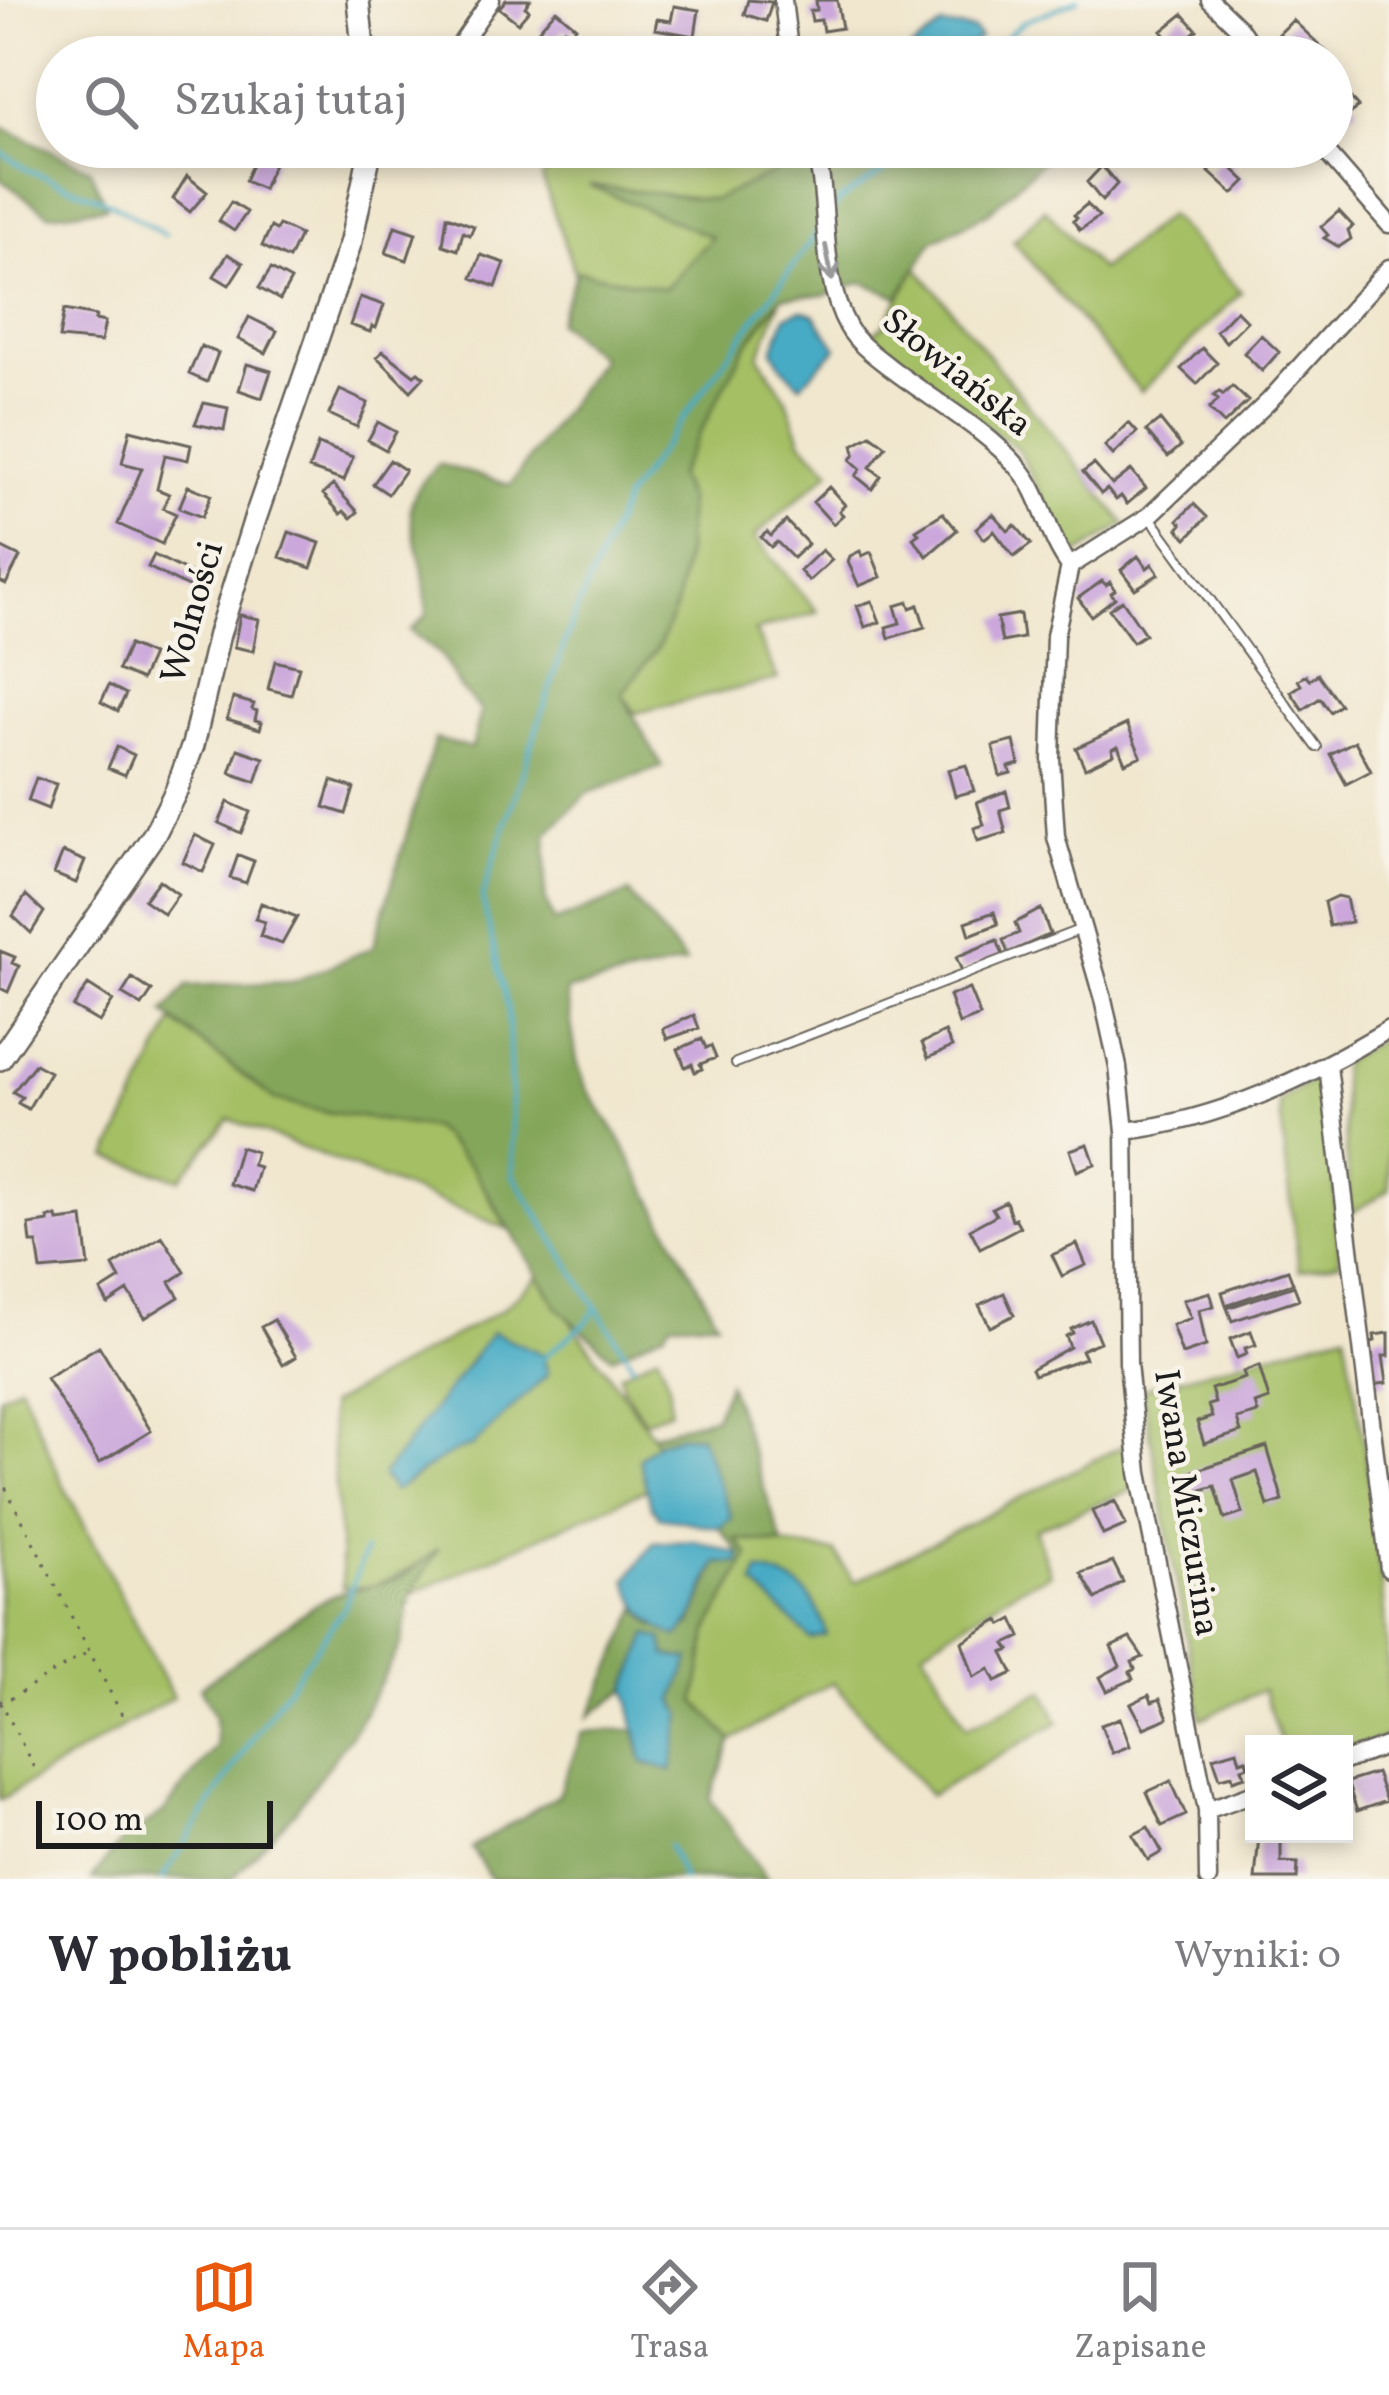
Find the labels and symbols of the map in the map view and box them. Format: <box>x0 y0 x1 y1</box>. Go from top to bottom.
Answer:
one-way arrow <box>819 242 841 281</box>
street label: Słowiańska <box>870 298 1042 450</box>
street label: Wolności <box>150 536 238 690</box>
street label: Iwana Miczurina <box>1139 1366 1231 1640</box>
scale bar <box>36 1795 273 1848</box>

